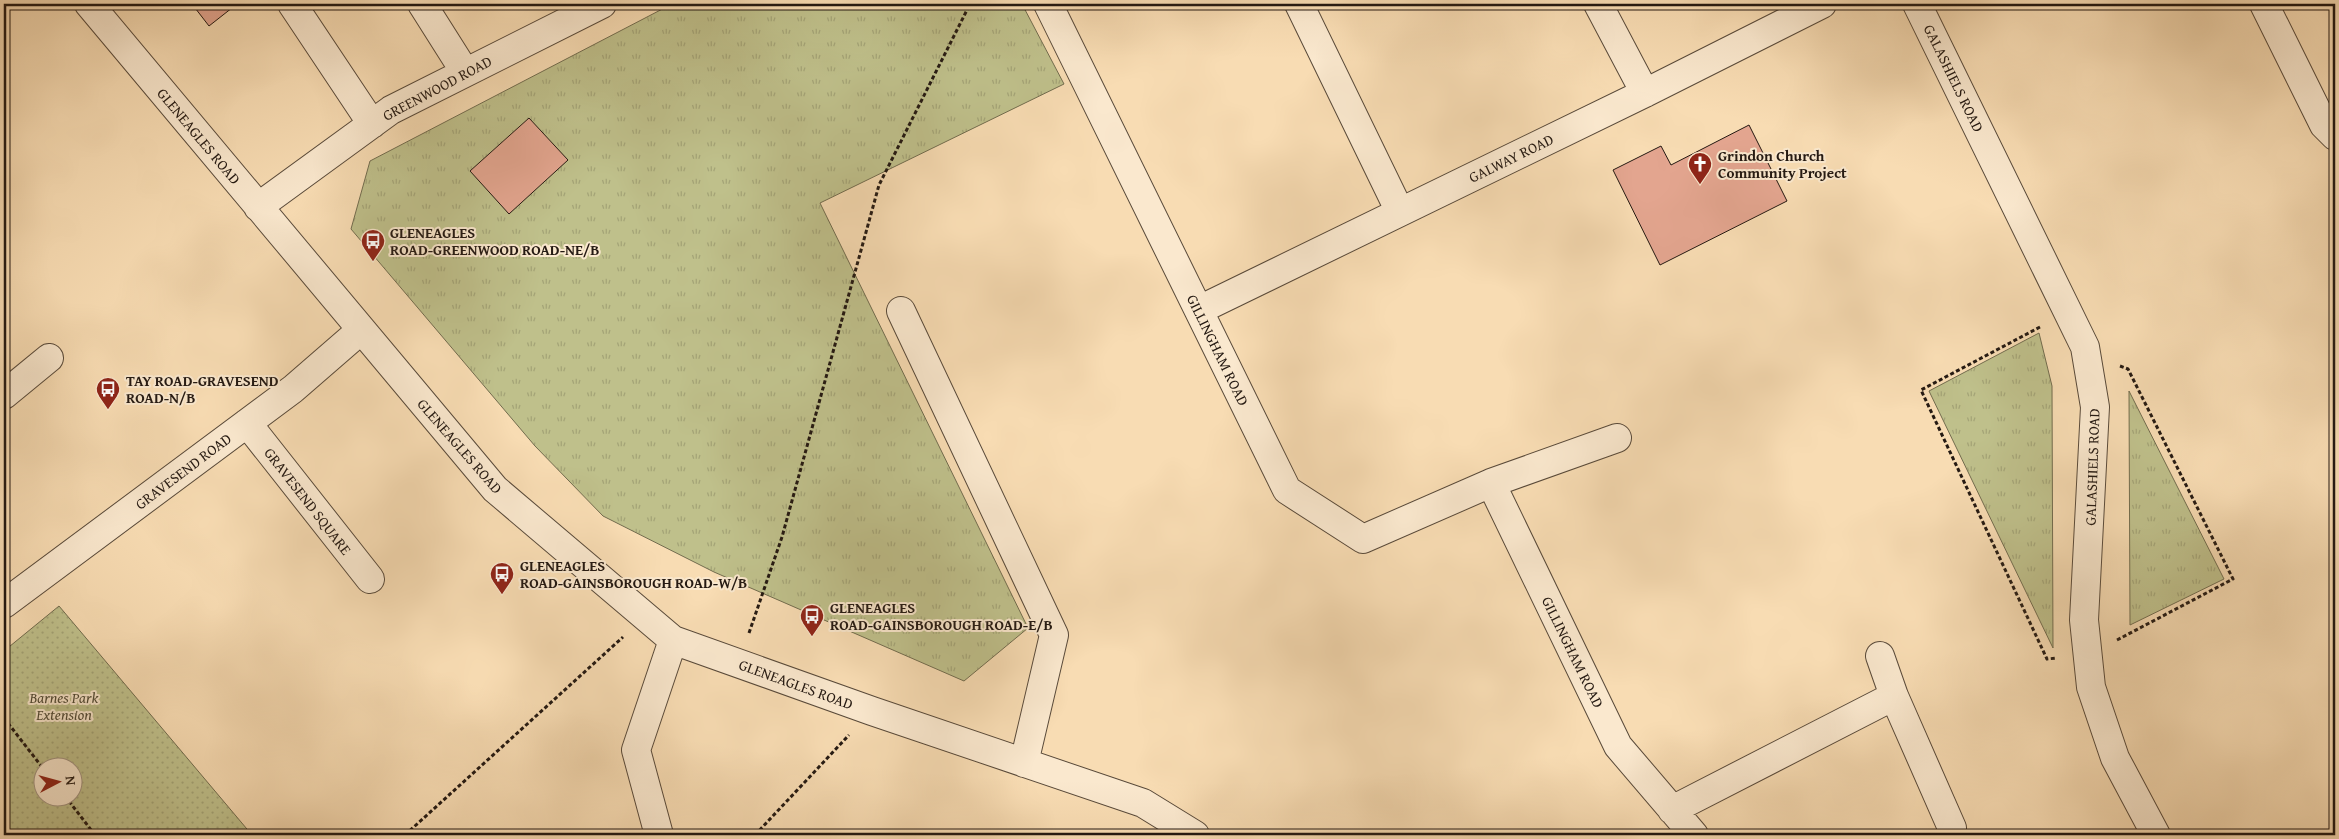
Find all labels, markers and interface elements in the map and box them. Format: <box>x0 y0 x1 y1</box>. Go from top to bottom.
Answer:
street label: GALASHIELS ROAD <box>1919 21 1989 135</box>
street label: GREENWOOD ROAD <box>379 50 495 126</box>
street label: GLENEAGLES ROAD <box>152 83 246 189</box>
street label: GALWAY ROAD <box>1465 128 1557 188</box>
place label: Grindon Church Community Project <box>1718 145 1847 183</box>
church icon: Grindon Church Community Project <box>1687 151 1713 185</box>
place label: GLENEAGLES ROAD-GREENWOOD ROAD-NE/B <box>390 222 600 260</box>
bus stop icon: GLENEAGLES ROAD-GREENWOOD ROAD-NE/B <box>360 228 386 262</box>
street label: GILLINGHAM ROAD <box>1182 291 1254 409</box>
place label: TAY ROAD-GRAVESEND ROAD-N/B <box>126 370 279 408</box>
bus stop icon: TAY ROAD-GRAVESEND ROAD-N/B <box>95 376 121 410</box>
street label: GLENEAGLES ROAD <box>413 394 507 498</box>
street label: GALASHIELS ROAD <box>2079 408 2105 526</box>
street label: GRAVESEND ROAD <box>131 428 235 514</box>
street label: GRAVESEND SQUARE <box>259 443 357 559</box>
place label: GLENEAGLES ROAD-GAINSBOROUGH ROAD-W/B <box>520 555 747 593</box>
bus stop icon: GLENEAGLES ROAD-GAINSBOROUGH ROAD-W/B <box>489 561 515 595</box>
street label: GILLINGHAM ROAD <box>1537 593 1609 711</box>
place label: GLENEAGLES ROAD-GAINSBOROUGH ROAD-E/B <box>830 597 1053 635</box>
bus stop icon: GLENEAGLES ROAD-GAINSBOROUGH ROAD-E/B <box>799 603 825 637</box>
street label: GLENEAGLES ROAD <box>736 654 856 714</box>
park label: Barnes Park Extension <box>29 687 99 725</box>
north arrow <box>32 756 82 806</box>
text: N <box>60 775 81 787</box>

